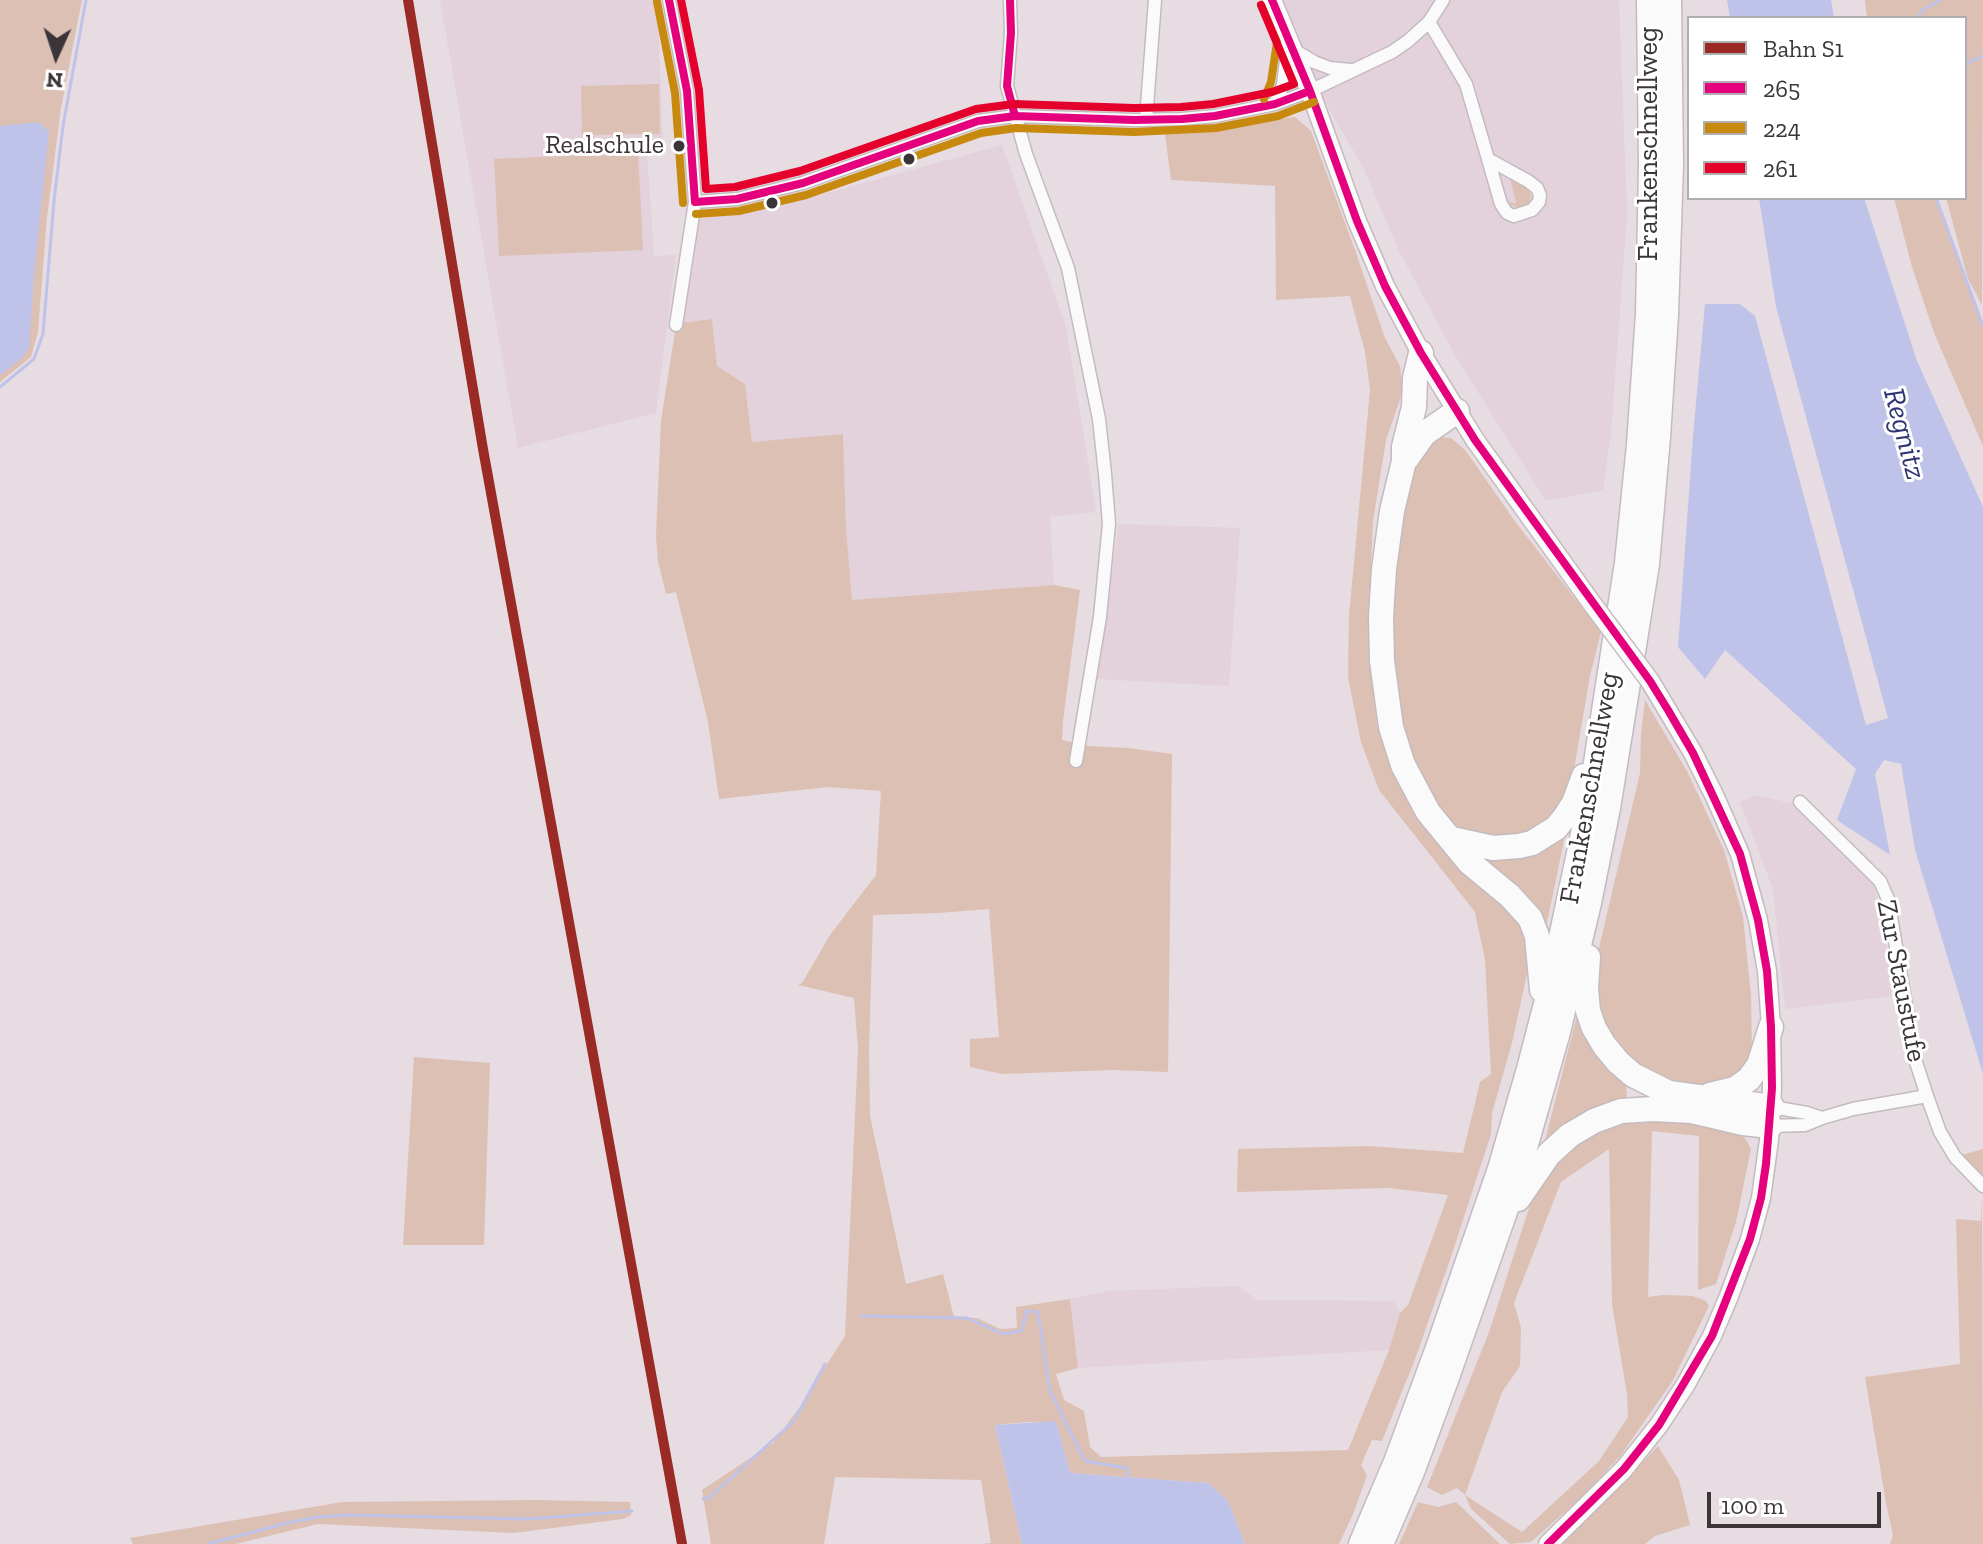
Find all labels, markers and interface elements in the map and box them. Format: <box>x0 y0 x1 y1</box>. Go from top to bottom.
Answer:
north arrow <box>16 16 96 96</box>
legend <box>1687 16 1967 200</box>
street label: Frankenschnellweg <box>1632 27 1666 261</box>
text: Bahn S1 <box>1763 34 1844 63</box>
text: N <box>46 67 64 94</box>
text: 265 <box>1763 74 1800 103</box>
text: 224 <box>1763 114 1801 143</box>
place label: Realschule <box>545 130 664 162</box>
marker: Realschule <box>671 138 687 154</box>
unlabelled marker <box>901 151 917 167</box>
text: 261 <box>1763 154 1797 183</box>
unlabelled marker <box>764 195 780 211</box>
water label: Regnitz <box>1875 384 1933 484</box>
street label: Frankenschnellweg <box>1553 670 1627 906</box>
street label: Zur Staustufe <box>1869 897 1933 1065</box>
scale bar <box>1711 1476 1885 1526</box>
text: 100 m <box>1721 1491 1784 1520</box>

